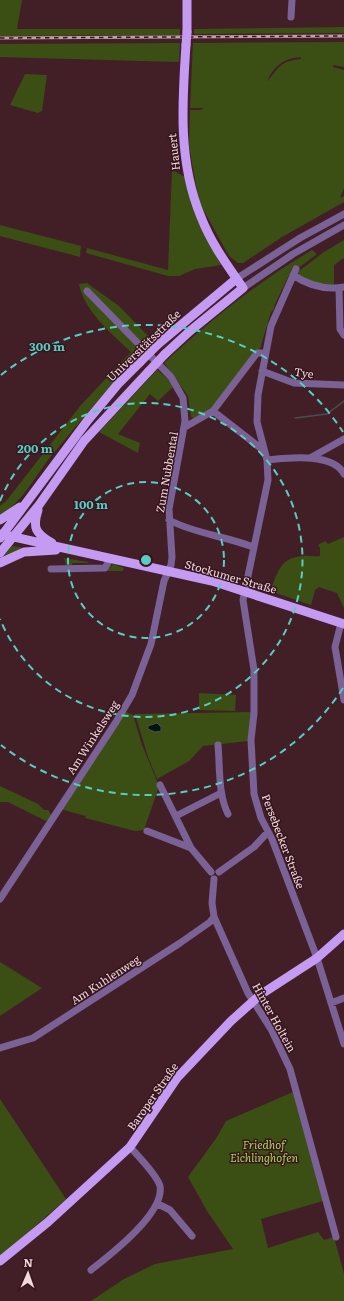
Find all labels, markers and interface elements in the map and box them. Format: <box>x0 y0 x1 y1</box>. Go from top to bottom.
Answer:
street label: Hauert <box>163 132 183 171</box>
street label: Universitätsstraße <box>103 305 184 384</box>
text: 300 m <box>29 337 65 355</box>
street label: Tye <box>293 363 315 381</box>
street label: Zum Nubbental <box>151 430 181 514</box>
text: 200 m <box>17 439 53 457</box>
text: 100 m <box>74 495 108 513</box>
centre of rings <box>139 553 153 567</box>
street label: Stockumer Straße <box>183 555 279 597</box>
street label: Am Winkelsweg <box>62 696 122 777</box>
street label: Persebecker Straße <box>259 791 310 891</box>
street label: Am Kuhlenweg <box>67 950 144 1007</box>
street label: Hinter Holtein <box>249 979 301 1055</box>
street label: Baroper Straße <box>123 1059 181 1133</box>
park label: Friedhof Eichlinghofen <box>230 1136 298 1165</box>
north arrow <box>8 1253 48 1293</box>
text: N <box>23 1254 33 1270</box>

